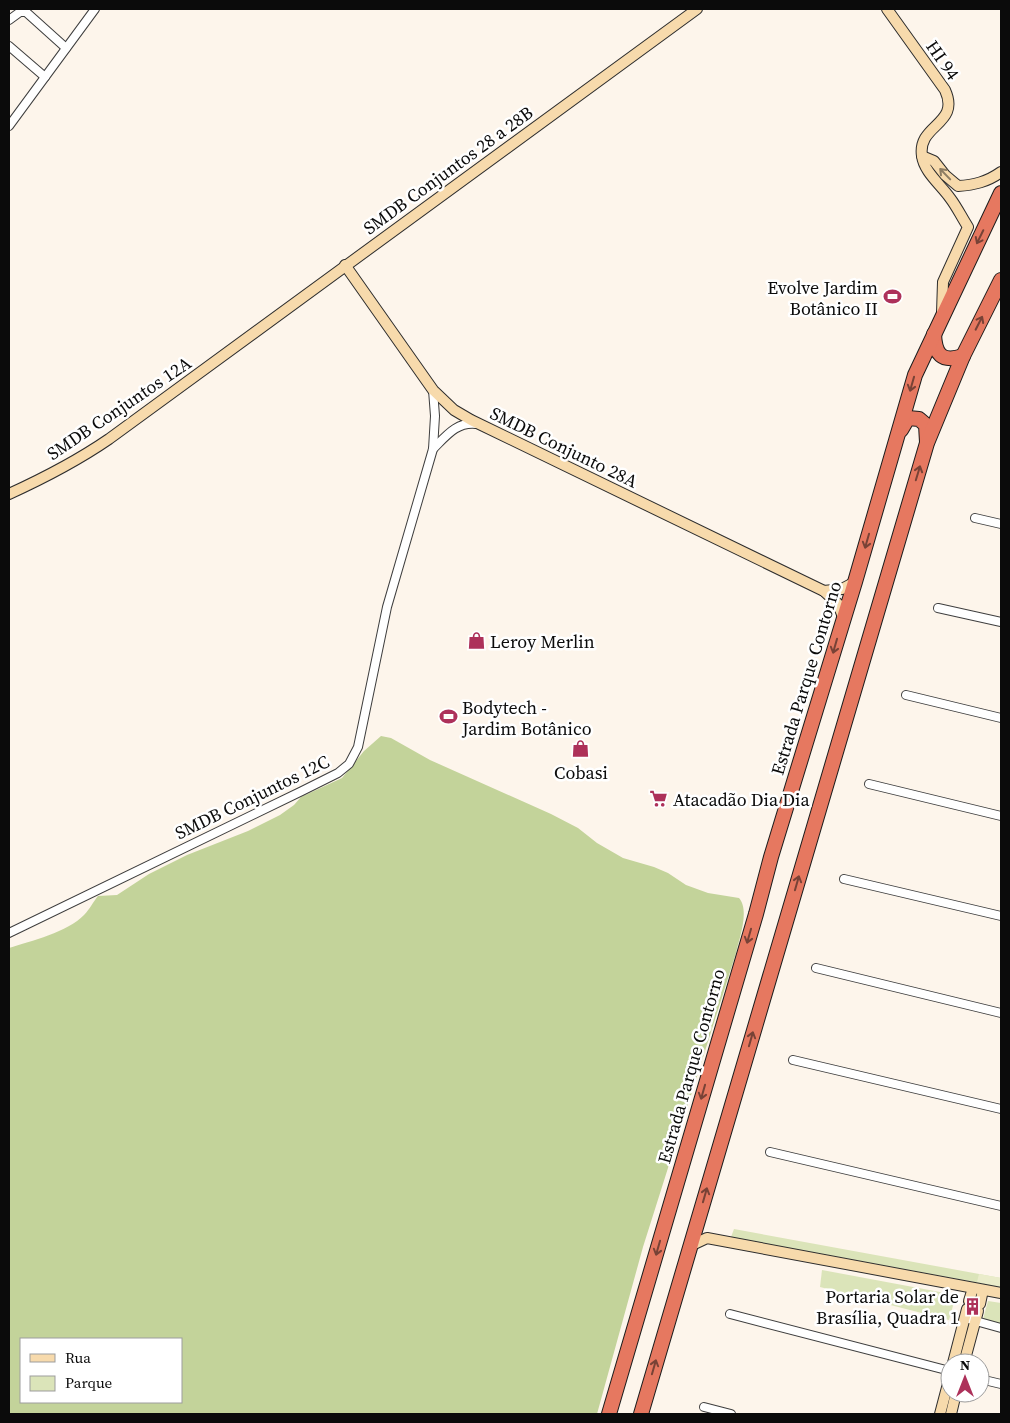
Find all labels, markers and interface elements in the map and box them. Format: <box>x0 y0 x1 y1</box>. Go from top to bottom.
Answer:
street label: HI 94 <box>920 35 966 85</box>
street label: SMDB Conjuntos 28 a 28B <box>358 100 538 240</box>
one-way arrow <box>939 168 951 180</box>
one-way arrow <box>975 229 984 244</box>
place label: Evolve Jardim Botânico II <box>767 275 878 321</box>
sports icon: Evolve Jardim Botânico II <box>882 287 902 307</box>
one-way arrow <box>975 316 984 331</box>
street label: SMDB Conjuntos 12A <box>42 350 196 466</box>
one-way arrow <box>907 376 916 392</box>
street label: SMDB Conjunto 28A <box>486 400 642 494</box>
one-way arrow <box>914 466 923 481</box>
one-way arrow <box>862 532 871 548</box>
street label: Estrada Parque Contorno <box>765 578 847 778</box>
place label: Leroy Merlin <box>490 629 595 654</box>
shop icon: Leroy Merlin <box>466 631 486 651</box>
one-way arrow <box>829 637 839 653</box>
place label: Bodytech - Jardim Botânico <box>461 695 592 741</box>
sports icon: Bodytech - Jardim Botânico <box>438 707 458 727</box>
shop icon: Cobasi <box>571 739 591 759</box>
street label: SMDB Conjuntos 12C <box>171 749 333 845</box>
place label: Cobasi <box>554 760 608 785</box>
place label: Atacadão Dia Dia <box>673 787 810 812</box>
supermarket icon: Atacadão Dia Dia <box>649 789 669 809</box>
one-way arrow <box>792 875 802 891</box>
one-way arrow <box>744 927 754 943</box>
street label: Estrada Parque Contorno <box>651 966 731 1166</box>
one-way arrow <box>746 1031 756 1047</box>
one-way arrow <box>698 1083 708 1099</box>
one-way arrow <box>700 1187 710 1203</box>
one-way arrow <box>652 1239 662 1255</box>
place label: Portaria Solar de Brasília, Quadra 1 <box>816 1284 959 1330</box>
building icon: Portaria Solar de Brasília, Quadra 1 <box>963 1296 983 1316</box>
legend <box>20 1338 182 1403</box>
text: Rua <box>65 1347 91 1368</box>
north arrow <box>940 1353 990 1403</box>
text: N <box>960 1355 970 1375</box>
one-way arrow <box>650 1360 660 1376</box>
text: Parque <box>65 1372 113 1393</box>

